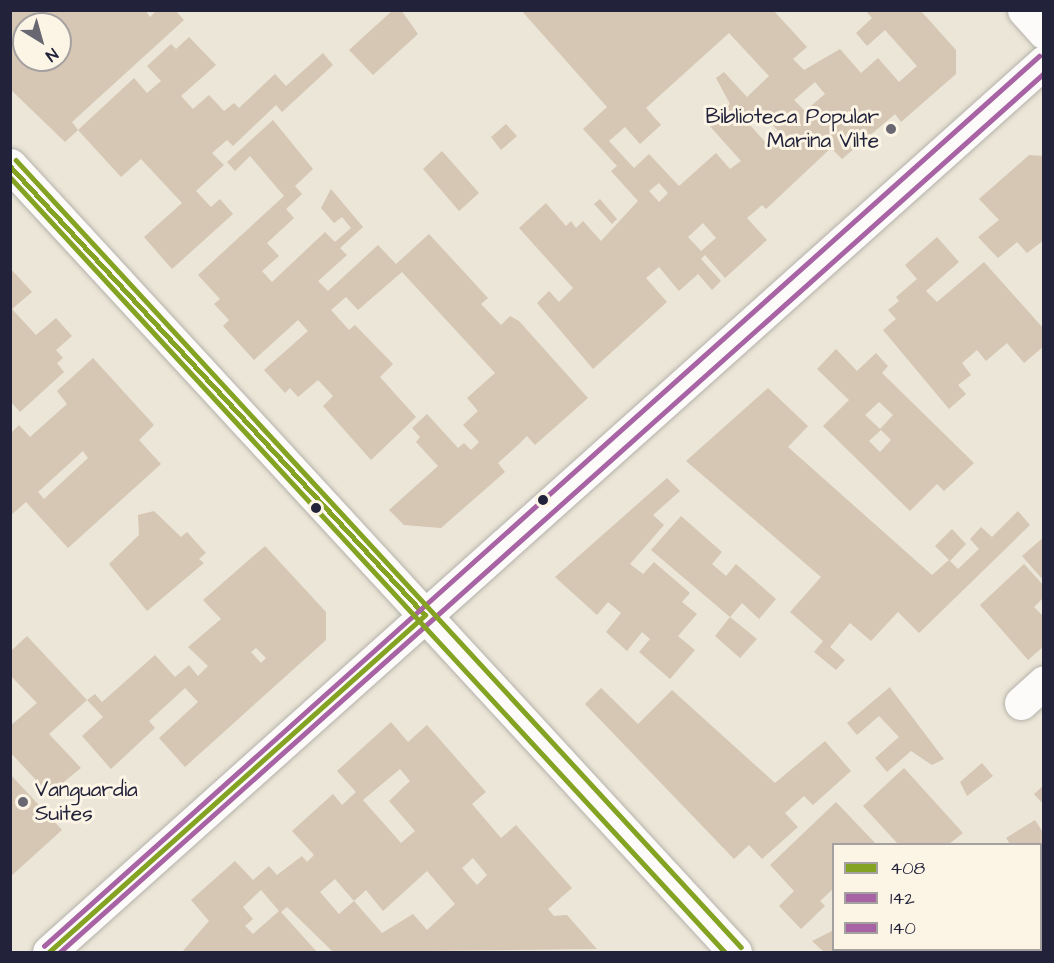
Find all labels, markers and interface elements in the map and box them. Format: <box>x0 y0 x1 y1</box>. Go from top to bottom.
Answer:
north arrow <box>12 12 72 72</box>
text: N <box>41 43 62 67</box>
place label: Biblioteca Popular Marina Vilte <box>705 104 879 154</box>
marker: Biblioteca Popular Marina Vilte <box>884 122 898 136</box>
unlabelled marker <box>537 494 549 506</box>
unlabelled marker <box>310 502 322 514</box>
place label: Vanguardia Suites <box>35 777 138 827</box>
marker: Vanguardia Suites <box>16 795 30 809</box>
legend <box>832 843 1042 951</box>
text: 408 <box>890 856 925 881</box>
text: 142 <box>890 886 915 911</box>
text: 140 <box>890 916 916 941</box>

